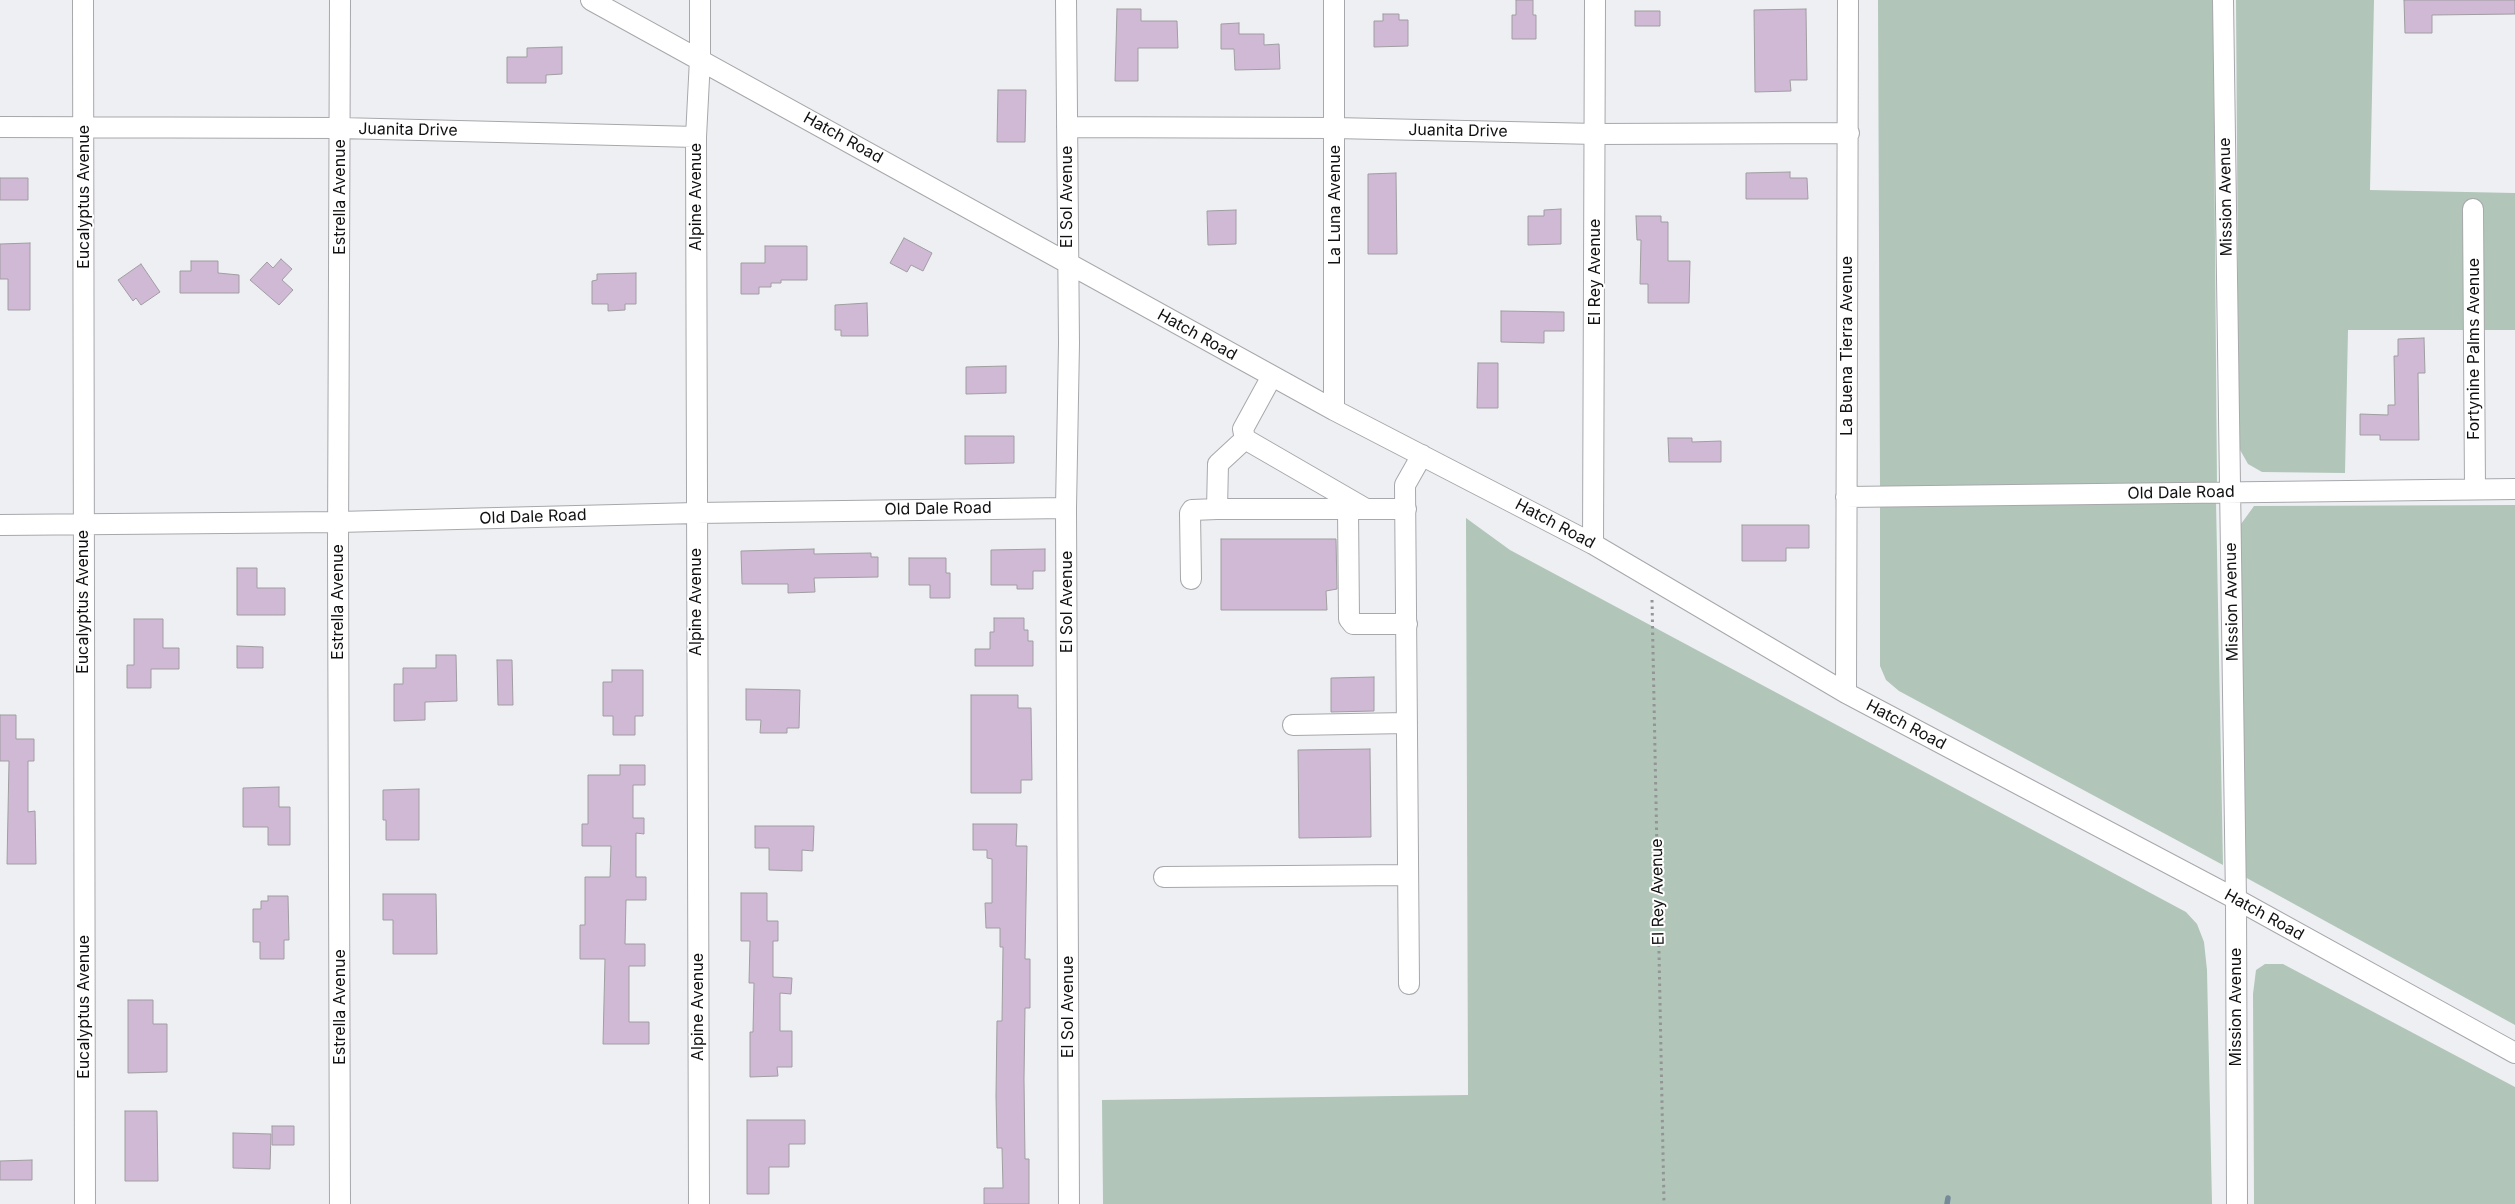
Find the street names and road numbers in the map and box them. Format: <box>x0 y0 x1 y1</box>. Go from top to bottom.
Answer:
street label: Hatch Road <box>800 108 886 168</box>
street label: Juanita Drive <box>358 120 458 140</box>
street label: Juanita Drive <box>1408 121 1508 141</box>
street label: Eucalyptus Avenue <box>74 125 94 269</box>
street label: Mission Avenue <box>2215 137 2237 257</box>
street label: Estrella Avenue <box>330 139 350 255</box>
street label: Alpine Avenue <box>686 143 706 251</box>
street label: La Luna Avenue <box>1325 145 1345 265</box>
street label: El Sol Avenue <box>1057 146 1077 248</box>
street label: El Rey Avenue <box>1585 219 1605 325</box>
street label: La Buena Tierra Avenue <box>1837 256 1857 436</box>
street label: Fortynine Palms Avenue <box>2464 258 2484 440</box>
street label: Hatch Road <box>1154 305 1240 365</box>
street label: Old Dale Road <box>2127 482 2235 504</box>
street label: Hatch Road <box>1512 495 1598 553</box>
street label: Old Dale Road <box>884 498 992 520</box>
street label: Old Dale Road <box>479 506 587 528</box>
street label: Eucalyptus Avenue <box>73 530 93 674</box>
street label: Mission Avenue <box>2221 542 2243 662</box>
street label: Estrella Avenue <box>328 544 348 660</box>
street label: Alpine Avenue <box>686 548 706 656</box>
street label: El Sol Avenue <box>1057 551 1077 653</box>
street label: Hatch Road <box>1863 696 1949 754</box>
street label: El Rey Avenue <box>1647 838 1669 946</box>
street label: Hatch Road <box>2221 885 2307 945</box>
street label: Eucalyptus Avenue <box>74 935 94 1079</box>
street label: Mission Avenue <box>2226 948 2246 1066</box>
street label: Estrella Avenue <box>330 949 350 1065</box>
street label: Alpine Avenue <box>688 953 708 1061</box>
street label: El Sol Avenue <box>1058 956 1078 1058</box>

